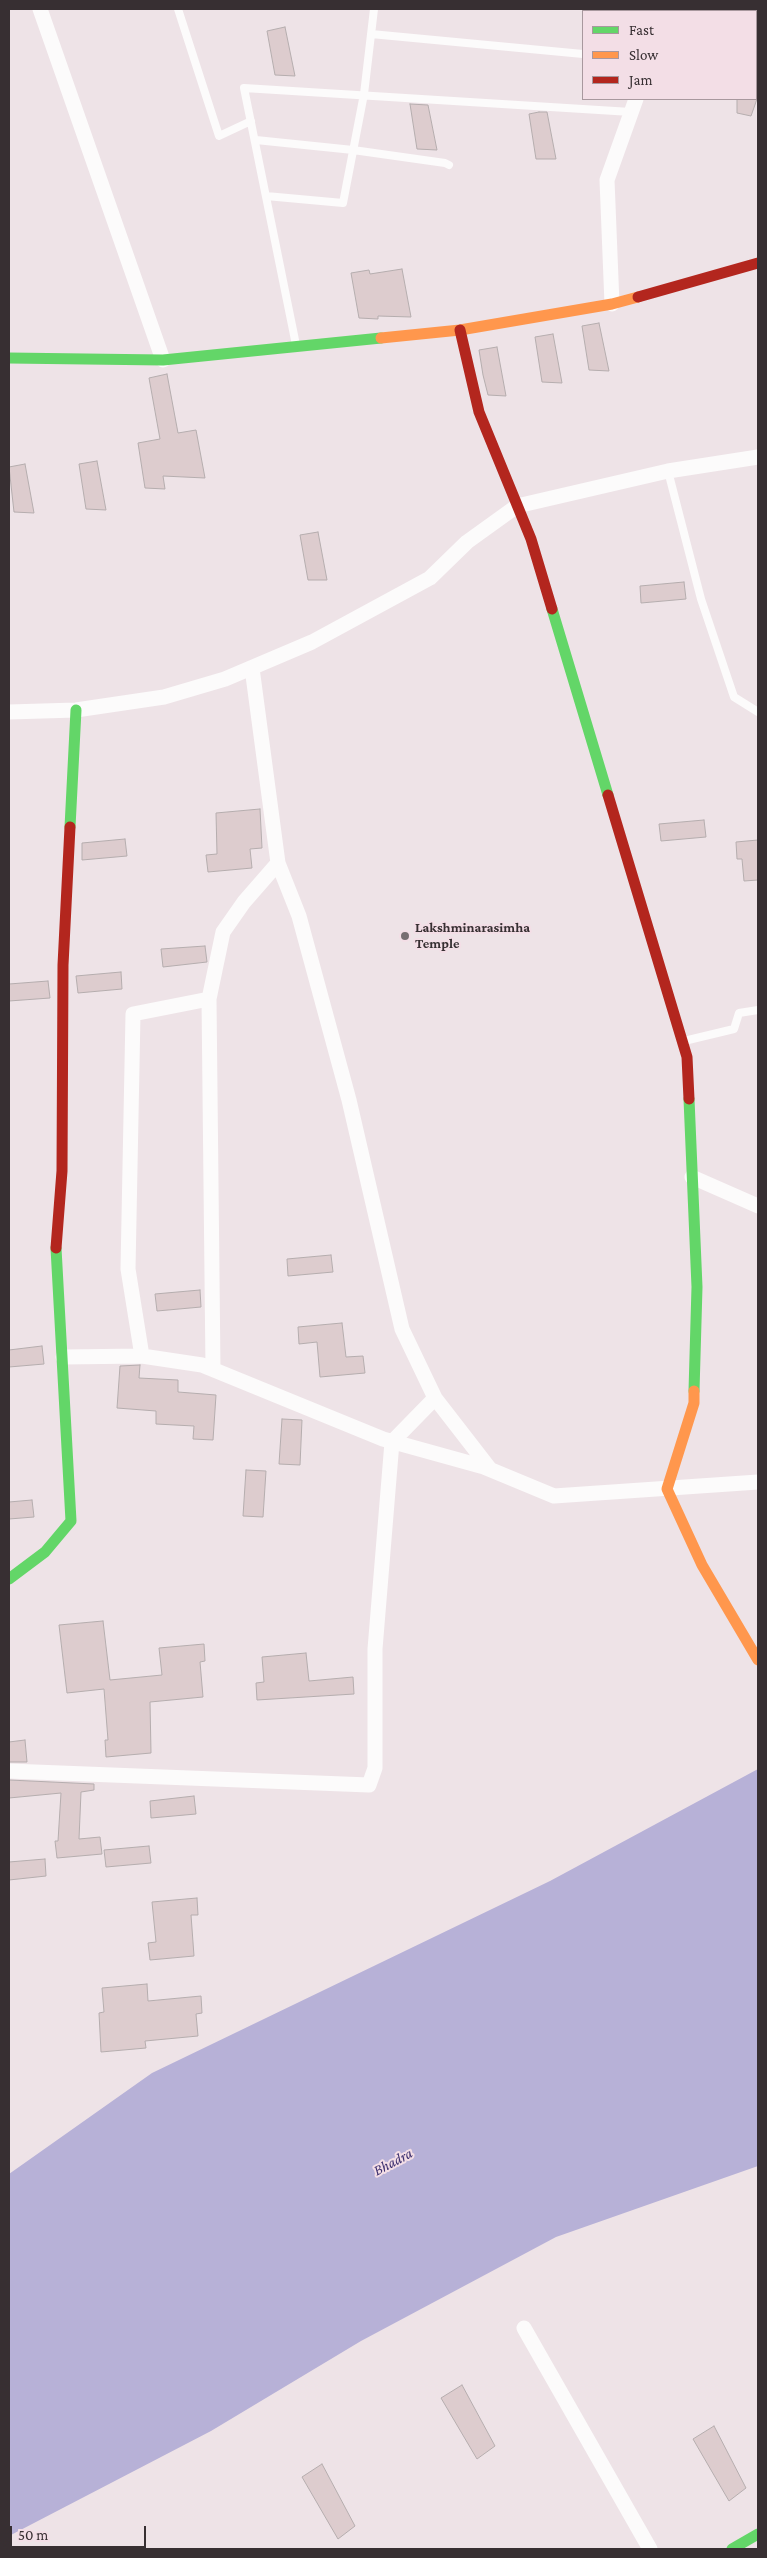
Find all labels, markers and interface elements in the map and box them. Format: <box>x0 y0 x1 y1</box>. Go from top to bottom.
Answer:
legend <box>582 10 757 100</box>
text: Fast <box>629 22 654 38</box>
text: Slow <box>629 47 658 63</box>
text: Jam <box>629 72 652 88</box>
place label: Lakshminarasimha Temple <box>415 920 530 952</box>
marker: Lakshminarasimha Temple <box>399 930 411 942</box>
water label: Bhadra <box>370 2144 416 2180</box>
scale bar <box>12 2516 149 2548</box>
text: 50 m <box>18 2527 48 2543</box>

